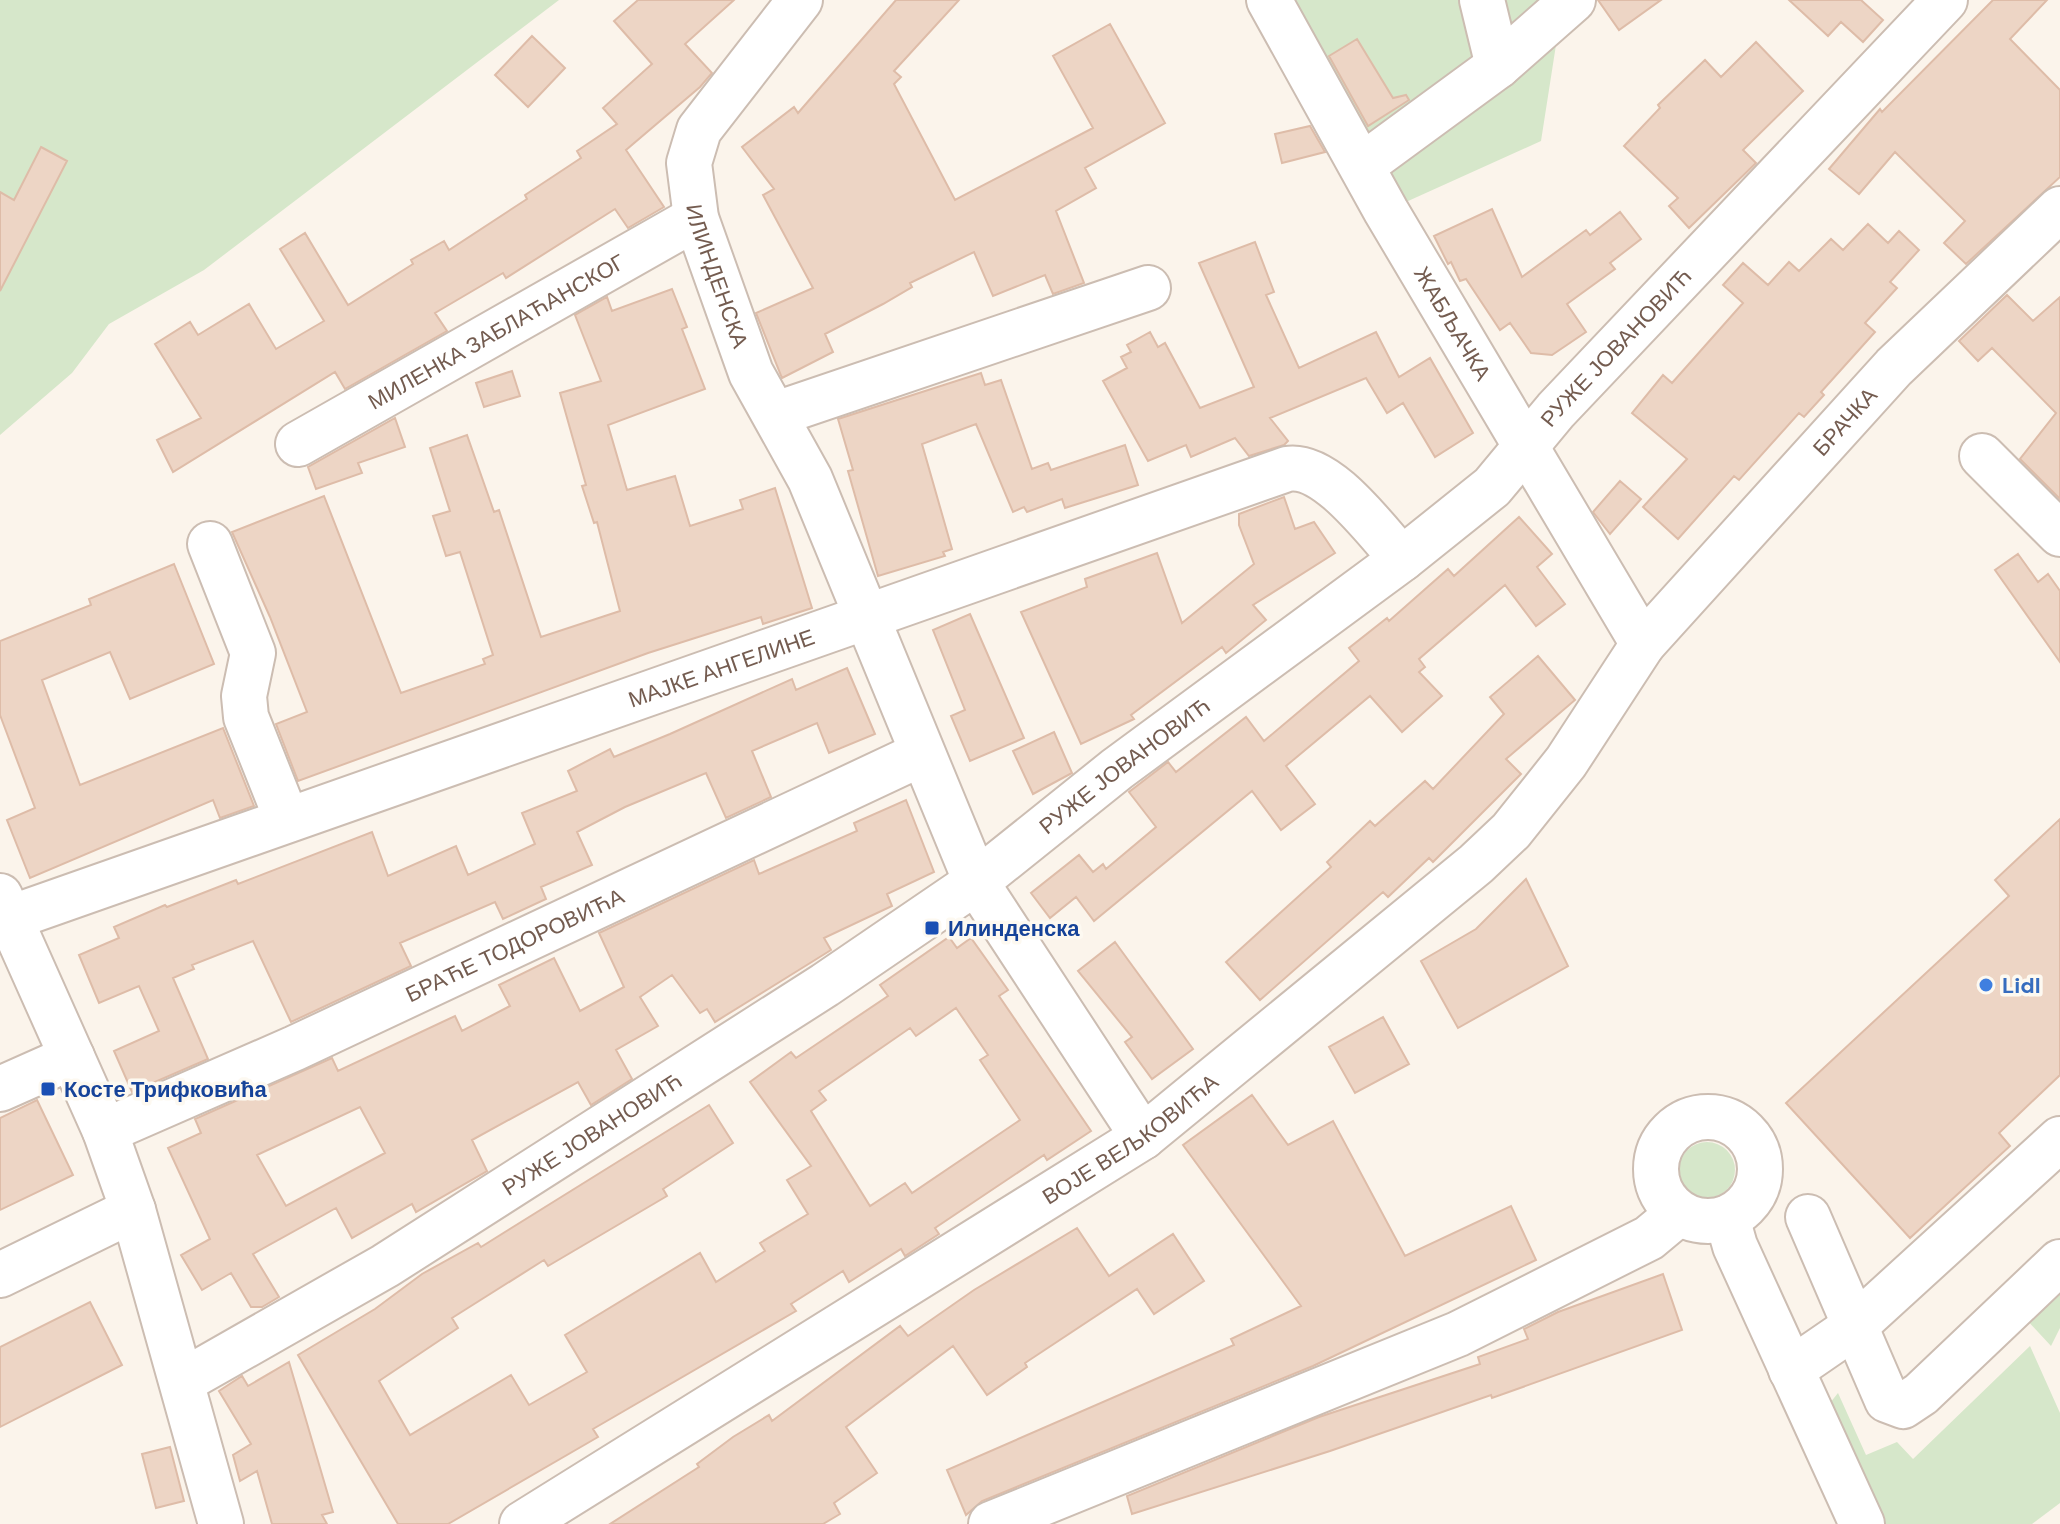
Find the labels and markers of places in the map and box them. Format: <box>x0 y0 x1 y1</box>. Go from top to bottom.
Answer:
place label: Илинденска <box>948 914 1080 943</box>
marker: Илинденска <box>923 919 941 937</box>
place label: Lidl <box>2002 971 2041 1000</box>
marker: Lidl <box>1977 976 1995 994</box>
place label: Косте Трифковића <box>64 1075 267 1104</box>
marker: Косте Трифковића <box>39 1080 57 1098</box>

